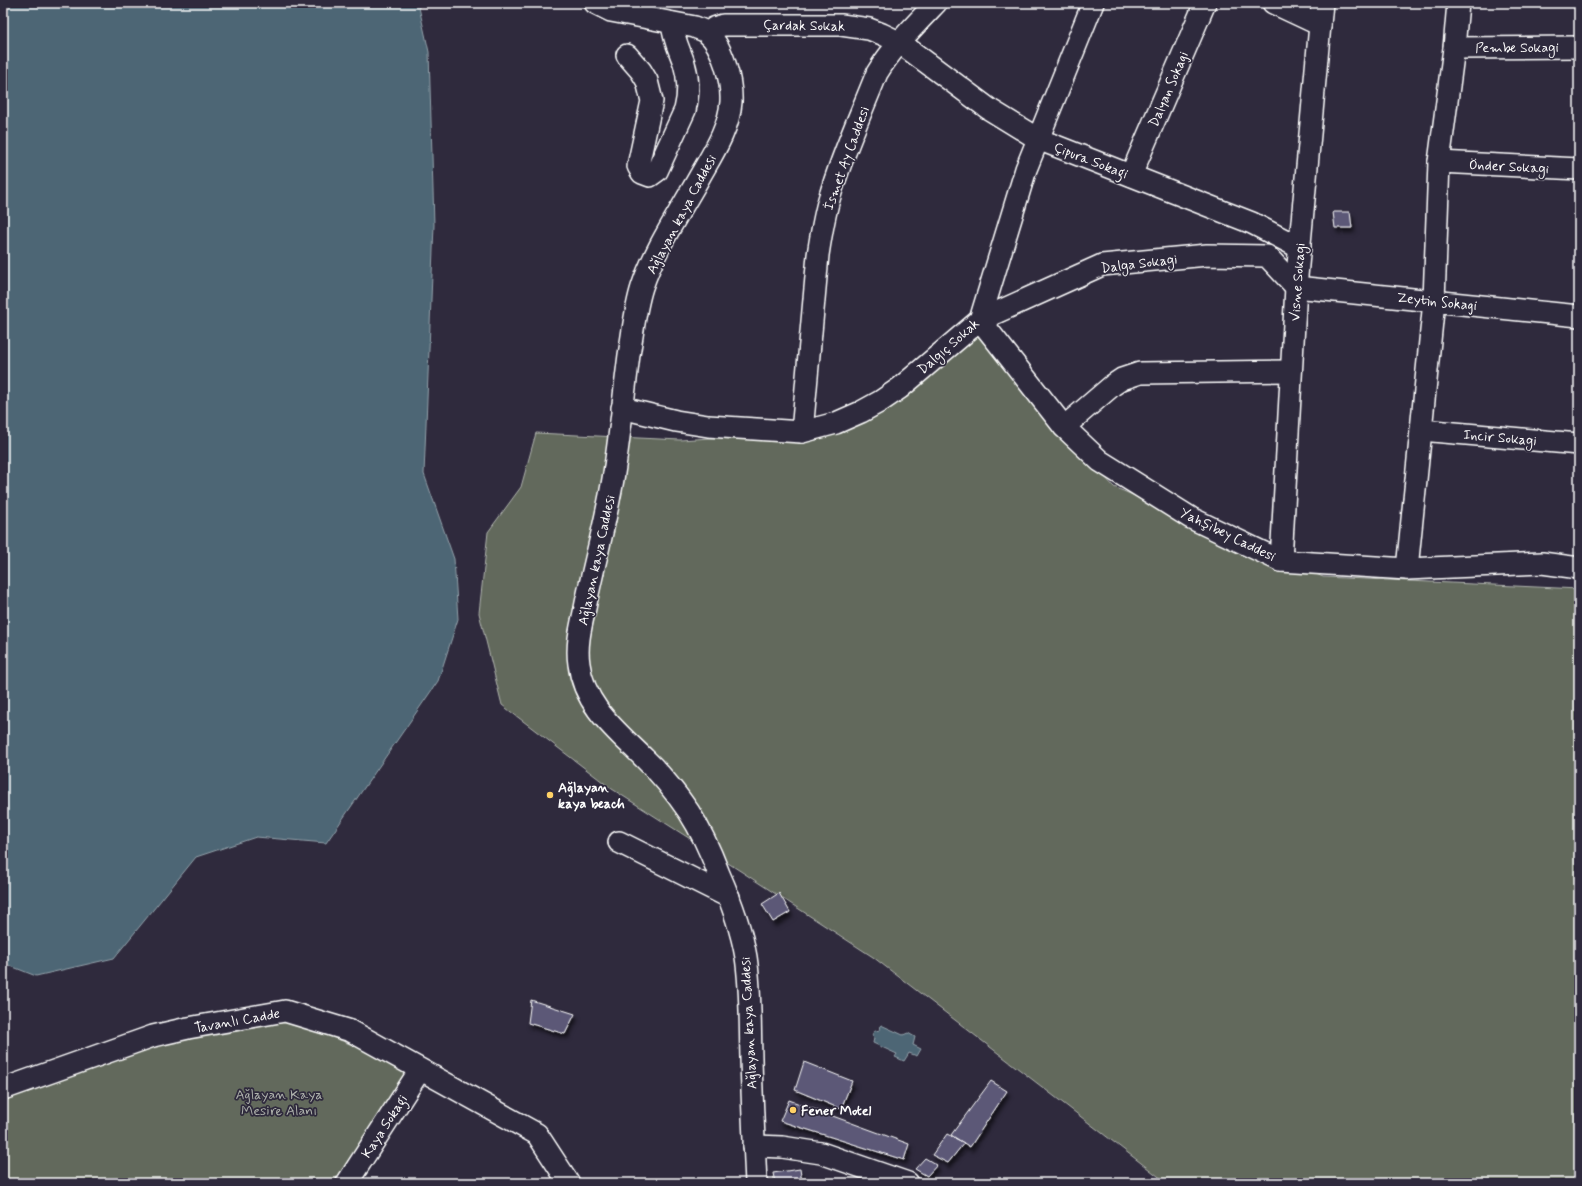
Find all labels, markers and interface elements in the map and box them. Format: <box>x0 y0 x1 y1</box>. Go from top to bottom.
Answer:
street label: Çardak Sokak <box>763 16 845 36</box>
street label: Pembe Sokagi <box>1475 39 1559 58</box>
street label: Dalyan Sokagi <box>1145 49 1193 130</box>
street label: İsmet Ay Caddesi <box>820 104 874 213</box>
street label: Çipura Sokagi <box>1050 138 1130 185</box>
street label: Ağlayan kaya Caddesi <box>643 152 721 277</box>
street label: Önder Sokagi <box>1468 156 1549 179</box>
street label: Visne Sokagi <box>1286 242 1311 322</box>
street label: Dalga Sokagi <box>1100 250 1178 279</box>
street label: Zeytin Sokagi <box>1396 289 1478 315</box>
street label: Dalgıç Sokak <box>914 315 984 379</box>
street label: Incir Sokagi <box>1462 426 1537 451</box>
street label: Ağlayan kaya Caddesi <box>574 493 620 627</box>
street label: Yahşibey Caddesi <box>1177 504 1278 566</box>
place label: Ağlayan kaya beach <box>558 779 625 813</box>
marker: Ağlayan kaya beach <box>545 790 555 800</box>
street label: Ağlayan kaya Caddesi <box>737 956 761 1090</box>
street label: Tavanlı Cadde <box>193 1005 281 1037</box>
park label: Ağlayan Kaya Mesire Alanı <box>235 1086 323 1120</box>
street label: Kaya Sokagi <box>358 1091 414 1163</box>
place label: Fener Motel <box>801 1102 872 1120</box>
marker: Fener Motel <box>788 1105 798 1115</box>

